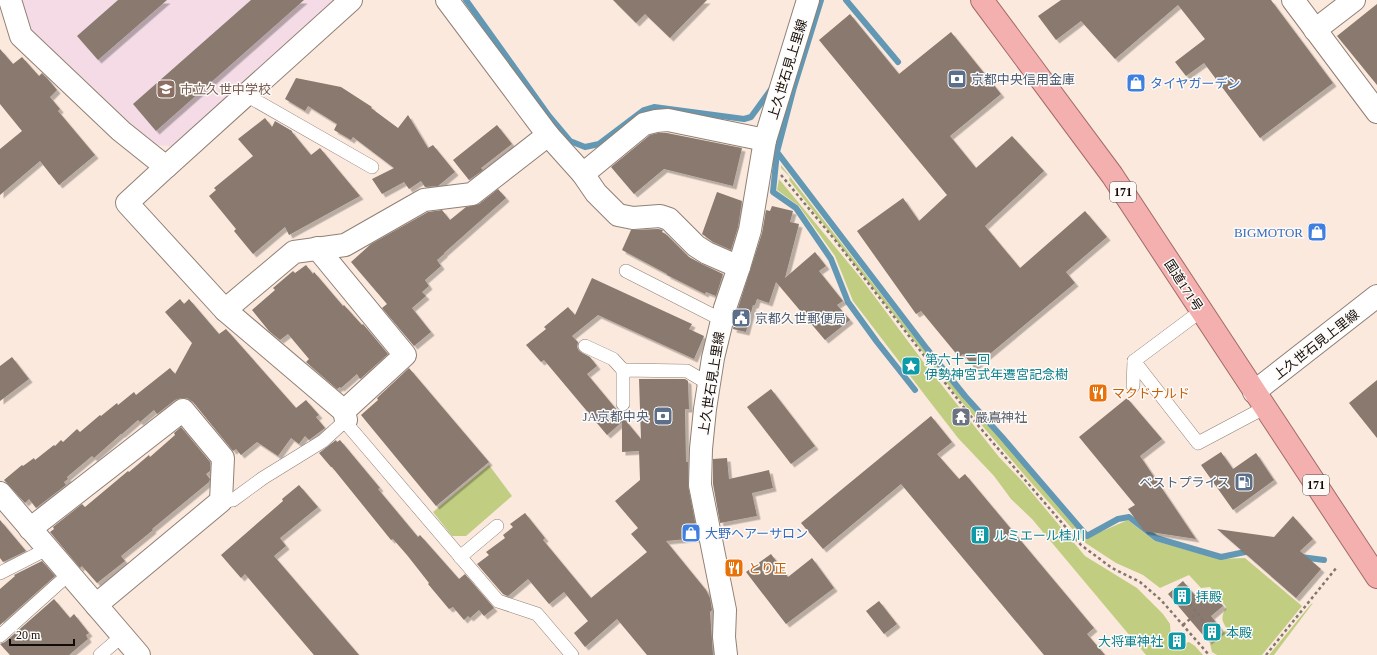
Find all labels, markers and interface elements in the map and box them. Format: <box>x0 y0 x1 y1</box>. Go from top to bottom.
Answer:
street label: 上久世石見上里線 <box>765 17 810 121</box>
bank icon: 京都中央信用金庫 <box>946 68 968 90</box>
place label: 京都中央信用金庫 <box>971 72 1075 87</box>
shop icon: タイヤガーデン <box>1125 72 1147 94</box>
place label: タイヤガーデン <box>1150 76 1241 91</box>
school or university icon: 市立久世中学校 <box>155 78 177 100</box>
place label: 市立久世中学校 <box>180 82 271 97</box>
road number: 171 <box>1110 182 1136 202</box>
shop icon: BIGMOTOR <box>1306 221 1328 243</box>
place label: BIGMOTOR <box>1234 225 1303 240</box>
street label: 国道171号 <box>1161 257 1206 314</box>
street label: 上久世石見上里線 <box>1271 306 1362 382</box>
public building icon: 京都久世郵便局 <box>730 307 752 329</box>
place label: 京都久世郵便局 <box>755 311 846 326</box>
street label: 上久世石見上里線 <box>696 331 727 436</box>
place label: 第六十二回 伊勢神宮式年遷宮記念樹 <box>925 352 1068 382</box>
place icon: 第六十二回 伊勢神宮式年遷宮記念樹 <box>900 355 922 377</box>
restaurant icon: マクドナルド <box>1087 382 1109 404</box>
place label: マクドナルド <box>1112 386 1190 401</box>
bank icon: JA京都中央 <box>652 405 674 427</box>
temple icon: 嚴嶌神社 <box>950 406 972 428</box>
place label: JA京都中央 <box>583 409 649 424</box>
place label: 嚴嶌神社 <box>975 410 1027 425</box>
fuel station icon: ベストプライス <box>1233 471 1255 493</box>
place label: ベストプライス <box>1139 475 1230 490</box>
road number: 171 <box>1303 475 1329 495</box>
shop icon: 大野ヘアーサロン <box>680 522 702 544</box>
building icon: ルミエール桂川 <box>969 524 991 546</box>
place label: 大野ヘアーサロン <box>705 526 808 541</box>
place label: ルミエール桂川 <box>994 528 1085 543</box>
restaurant icon: とり正 <box>723 557 745 579</box>
place label: とり正 <box>748 561 787 576</box>
building icon: 拝殿 <box>1171 585 1193 607</box>
place label: 拝殿 <box>1196 589 1222 604</box>
scale bar <box>10 621 74 647</box>
building icon: 本殿 <box>1201 621 1223 643</box>
place label: 本殿 <box>1226 625 1252 640</box>
text: 20 m <box>16 628 41 642</box>
building icon: 大将軍神社 <box>1166 630 1188 652</box>
place label: 大将軍神社 <box>1098 634 1163 649</box>

